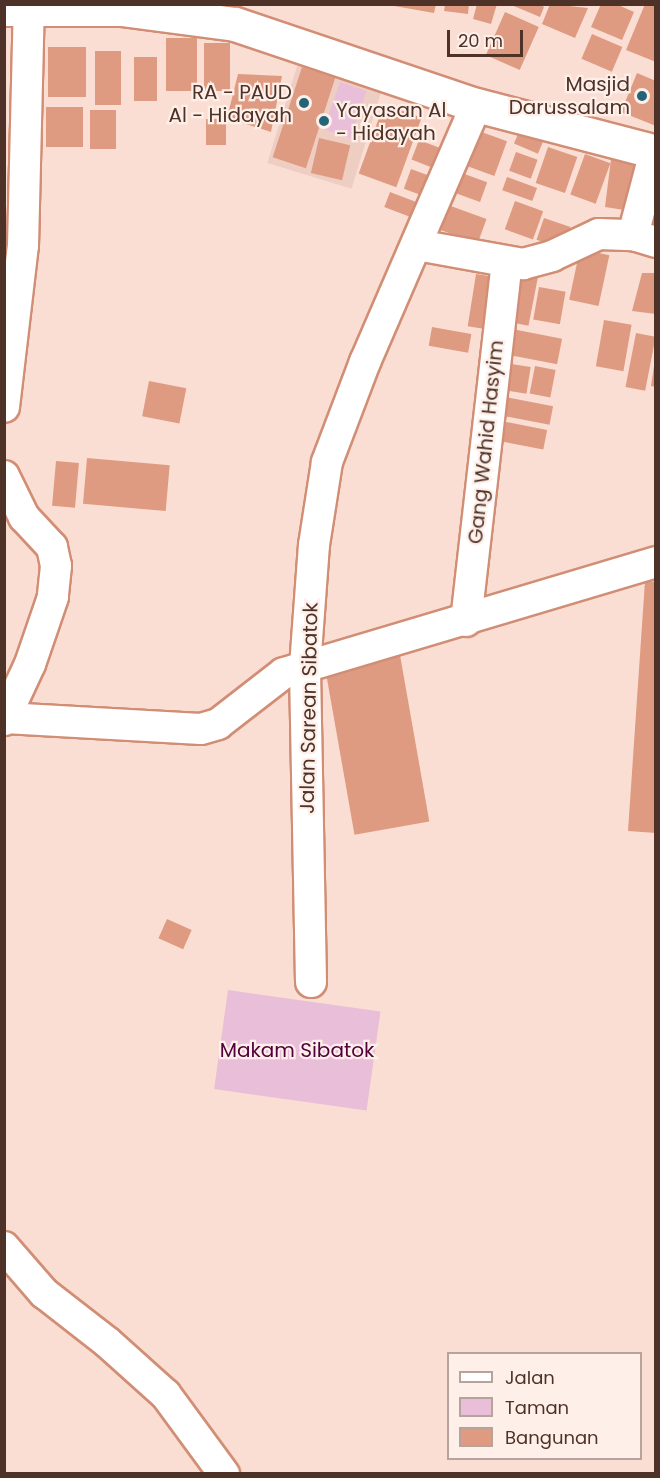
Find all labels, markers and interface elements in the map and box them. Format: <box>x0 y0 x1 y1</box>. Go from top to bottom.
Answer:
scale bar <box>450 18 526 56</box>
text: 20 m <box>458 28 503 53</box>
place label: Masjid Darussalam <box>509 72 630 119</box>
place label: RA - PAUD Al - Hidayah <box>169 80 292 127</box>
marker: Masjid Darussalam <box>635 89 649 103</box>
marker: RA - PAUD Al - Hidayah <box>297 96 311 110</box>
place label: Yayasan Al - Hidayah <box>336 98 446 145</box>
marker: Yayasan Al - Hidayah <box>317 114 331 128</box>
street label: Gang Wahid Hasyim <box>463 339 509 545</box>
street label: Jalan Sarean Sibatok <box>295 602 323 814</box>
park label: Makam Sibatok <box>220 1038 374 1062</box>
legend <box>447 1352 642 1460</box>
text: Jalan <box>505 1365 555 1390</box>
text: Taman <box>505 1395 569 1420</box>
text: Bangunan <box>505 1425 599 1450</box>

